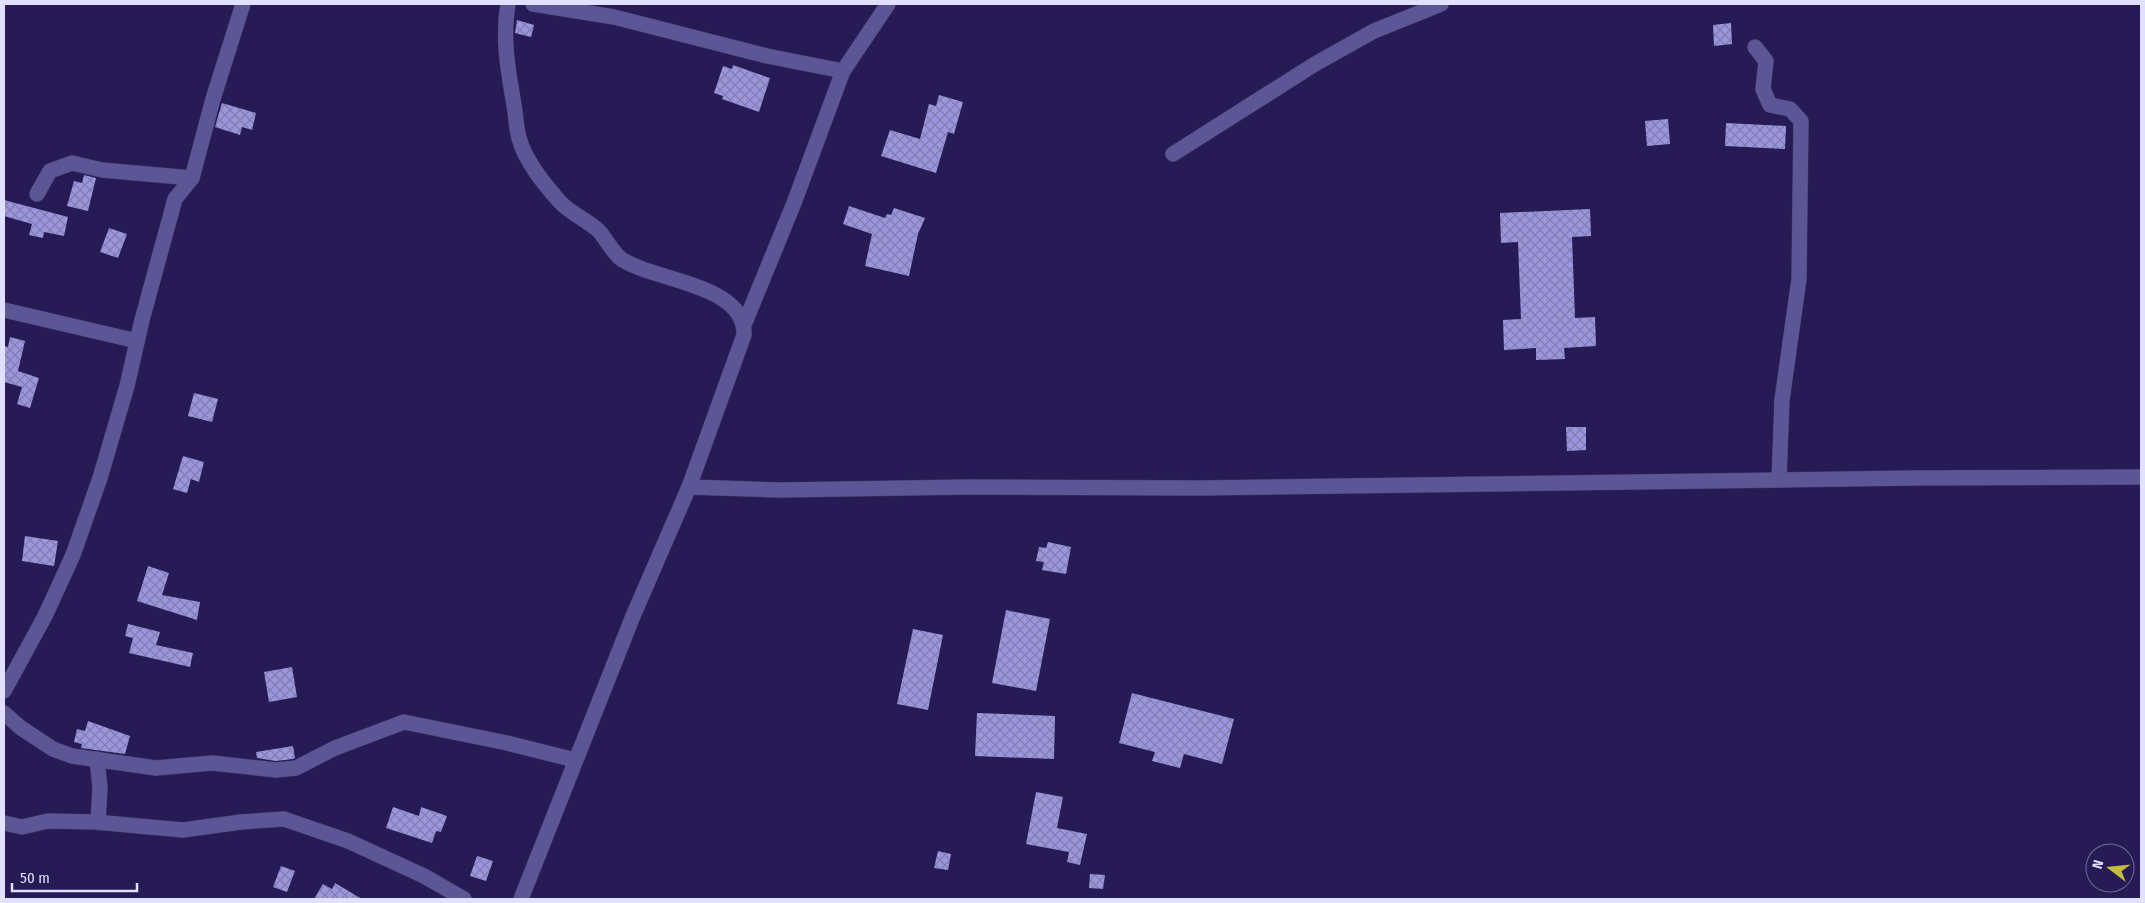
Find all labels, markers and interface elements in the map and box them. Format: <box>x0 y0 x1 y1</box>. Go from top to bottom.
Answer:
north arrow <box>2085 843 2135 893</box>
text: N <box>2089 858 2107 871</box>
scale bar <box>12 860 138 892</box>
text: 50 m <box>20 869 50 887</box>

